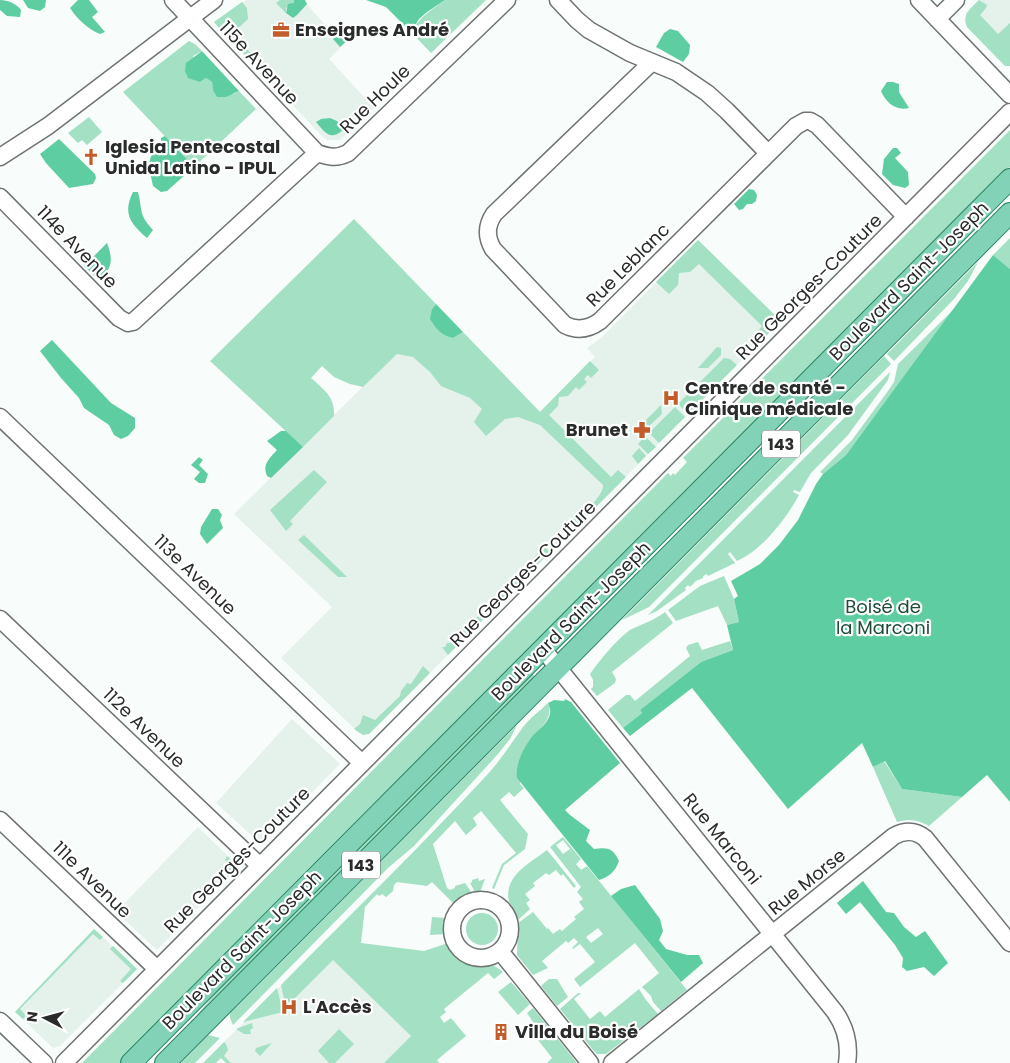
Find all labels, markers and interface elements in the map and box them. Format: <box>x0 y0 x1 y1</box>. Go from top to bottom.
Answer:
street label: 115e Avenue <box>214 15 305 110</box>
place label: Enseignes André <box>295 17 449 42</box>
office icon: Enseignes André <box>271 20 291 40</box>
street label: Rue Houle <box>334 59 416 139</box>
place label: Iglesia Pentecostal Unida Latino - IPUL <box>105 134 280 180</box>
church icon: Iglesia Pentecostal Unida Latino - IPUL <box>81 147 101 167</box>
street label: Boulevard Saint-Joseph <box>823 195 994 366</box>
street label: 114e Avenue <box>31 200 123 294</box>
street label: Rue Georges-Couture <box>730 208 887 365</box>
street label: Rue Leblanc <box>580 217 675 312</box>
place label: Centre de santé - Clinique médicale <box>685 375 853 421</box>
hospital icon: Centre de santé - Clinique médicale <box>661 388 681 408</box>
place label: Brunet <box>566 417 628 442</box>
pharmacy icon: Brunet <box>632 420 652 440</box>
road number: 143 <box>762 430 800 458</box>
street label: Rue Georges-Couture <box>444 495 601 652</box>
street label: 113e Avenue <box>149 529 242 620</box>
street label: Boulevard Saint-Joseph <box>485 535 656 706</box>
park label: Boisé de la Marconi <box>836 594 930 640</box>
street label: 112e Avenue <box>98 682 191 773</box>
street label: Rue Georges-Couture <box>158 781 315 938</box>
street label: Rue Marconi <box>678 788 767 890</box>
street label: 111e Avenue <box>47 836 137 924</box>
street label: Rue Morse <box>763 843 851 921</box>
road number: 143 <box>342 852 380 878</box>
street label: Boulevard Saint-Joseph <box>156 864 327 1035</box>
north arrow <box>20 993 70 1043</box>
place label: L'Accès <box>303 994 372 1019</box>
hospital icon: L'Accès <box>279 997 299 1017</box>
text: N <box>22 1010 43 1023</box>
place label: Villa du Boisé <box>515 1019 638 1044</box>
building icon: Villa du Boisé <box>491 1022 511 1042</box>

